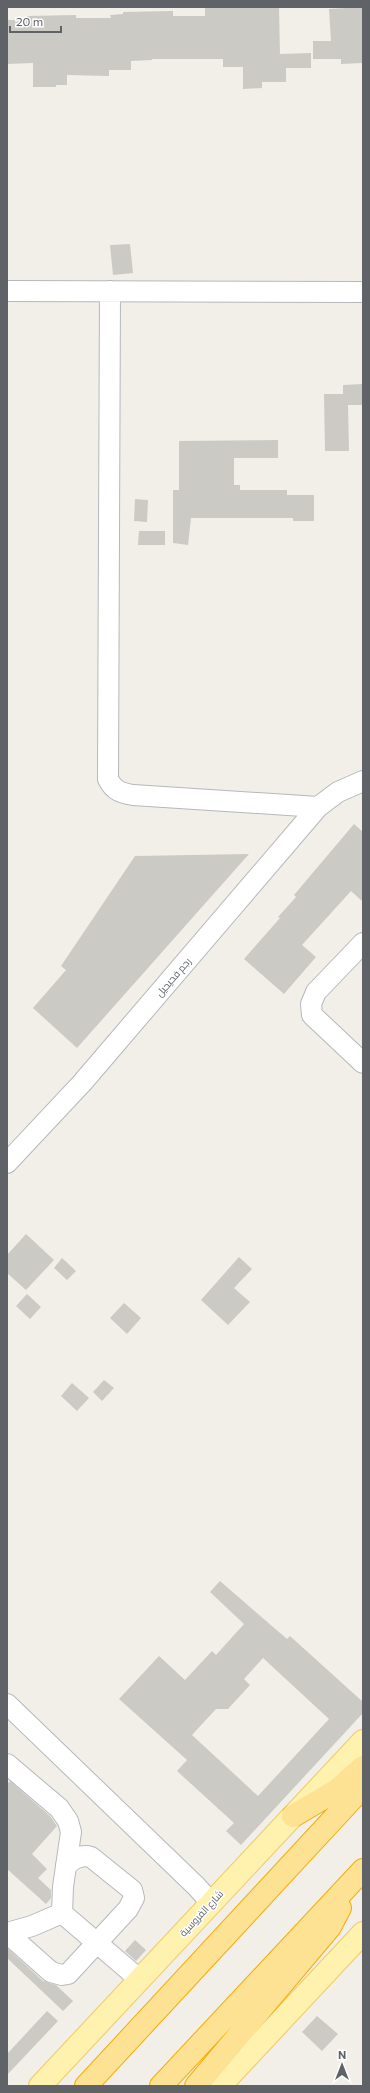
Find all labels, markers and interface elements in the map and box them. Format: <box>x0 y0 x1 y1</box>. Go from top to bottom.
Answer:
scale bar <box>10 8 61 34</box>
text: 20 m <box>16 14 43 28</box>
street label: رجم فحيحيل <box>153 955 195 1000</box>
street label: شارع الفروسية <box>177 1887 226 1939</box>
north arrow <box>322 2045 362 2085</box>
text: N <box>338 2048 346 2061</box>

